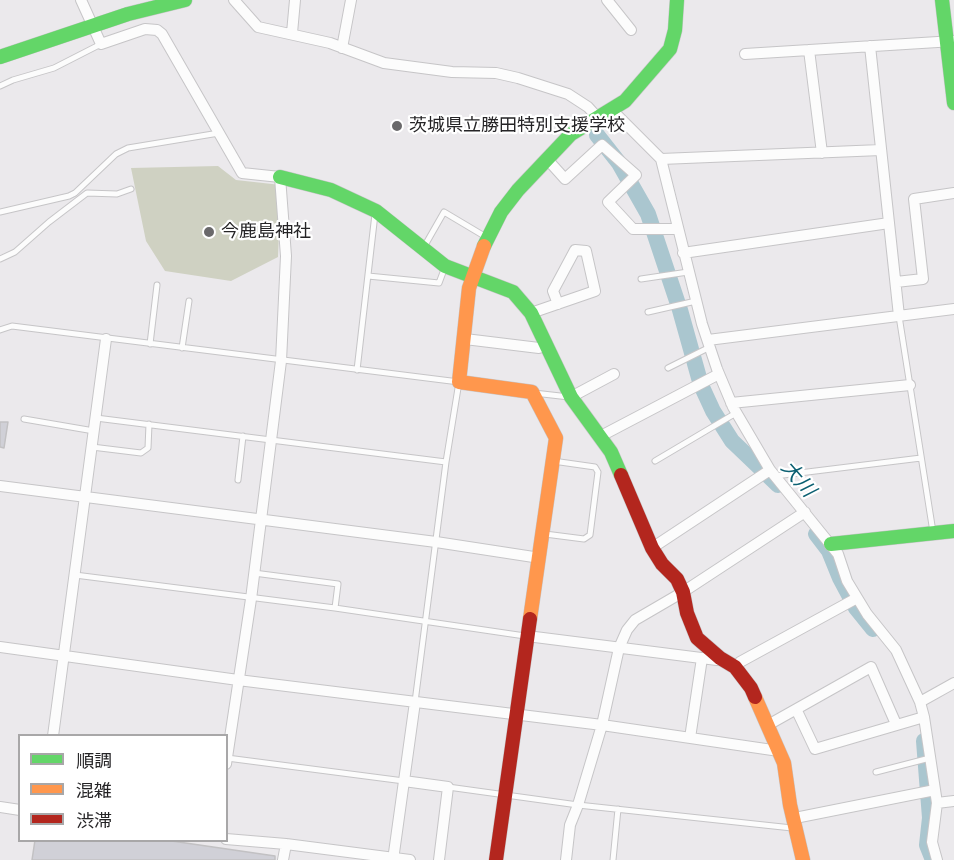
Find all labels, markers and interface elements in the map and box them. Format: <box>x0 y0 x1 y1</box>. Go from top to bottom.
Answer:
place label: 茨城県立勝田特別支援学校 <box>409 115 625 137</box>
marker: 茨城県立勝田特別支援学校 <box>390 119 404 133</box>
place label: 今鹿島神社 <box>221 221 311 243</box>
marker: 今鹿島神社 <box>202 225 216 239</box>
water label: 大川 <box>776 456 820 502</box>
legend <box>18 734 228 842</box>
text: 順調 <box>76 750 112 771</box>
text: 混雑 <box>76 780 112 801</box>
text: 渋滞 <box>76 810 112 831</box>

